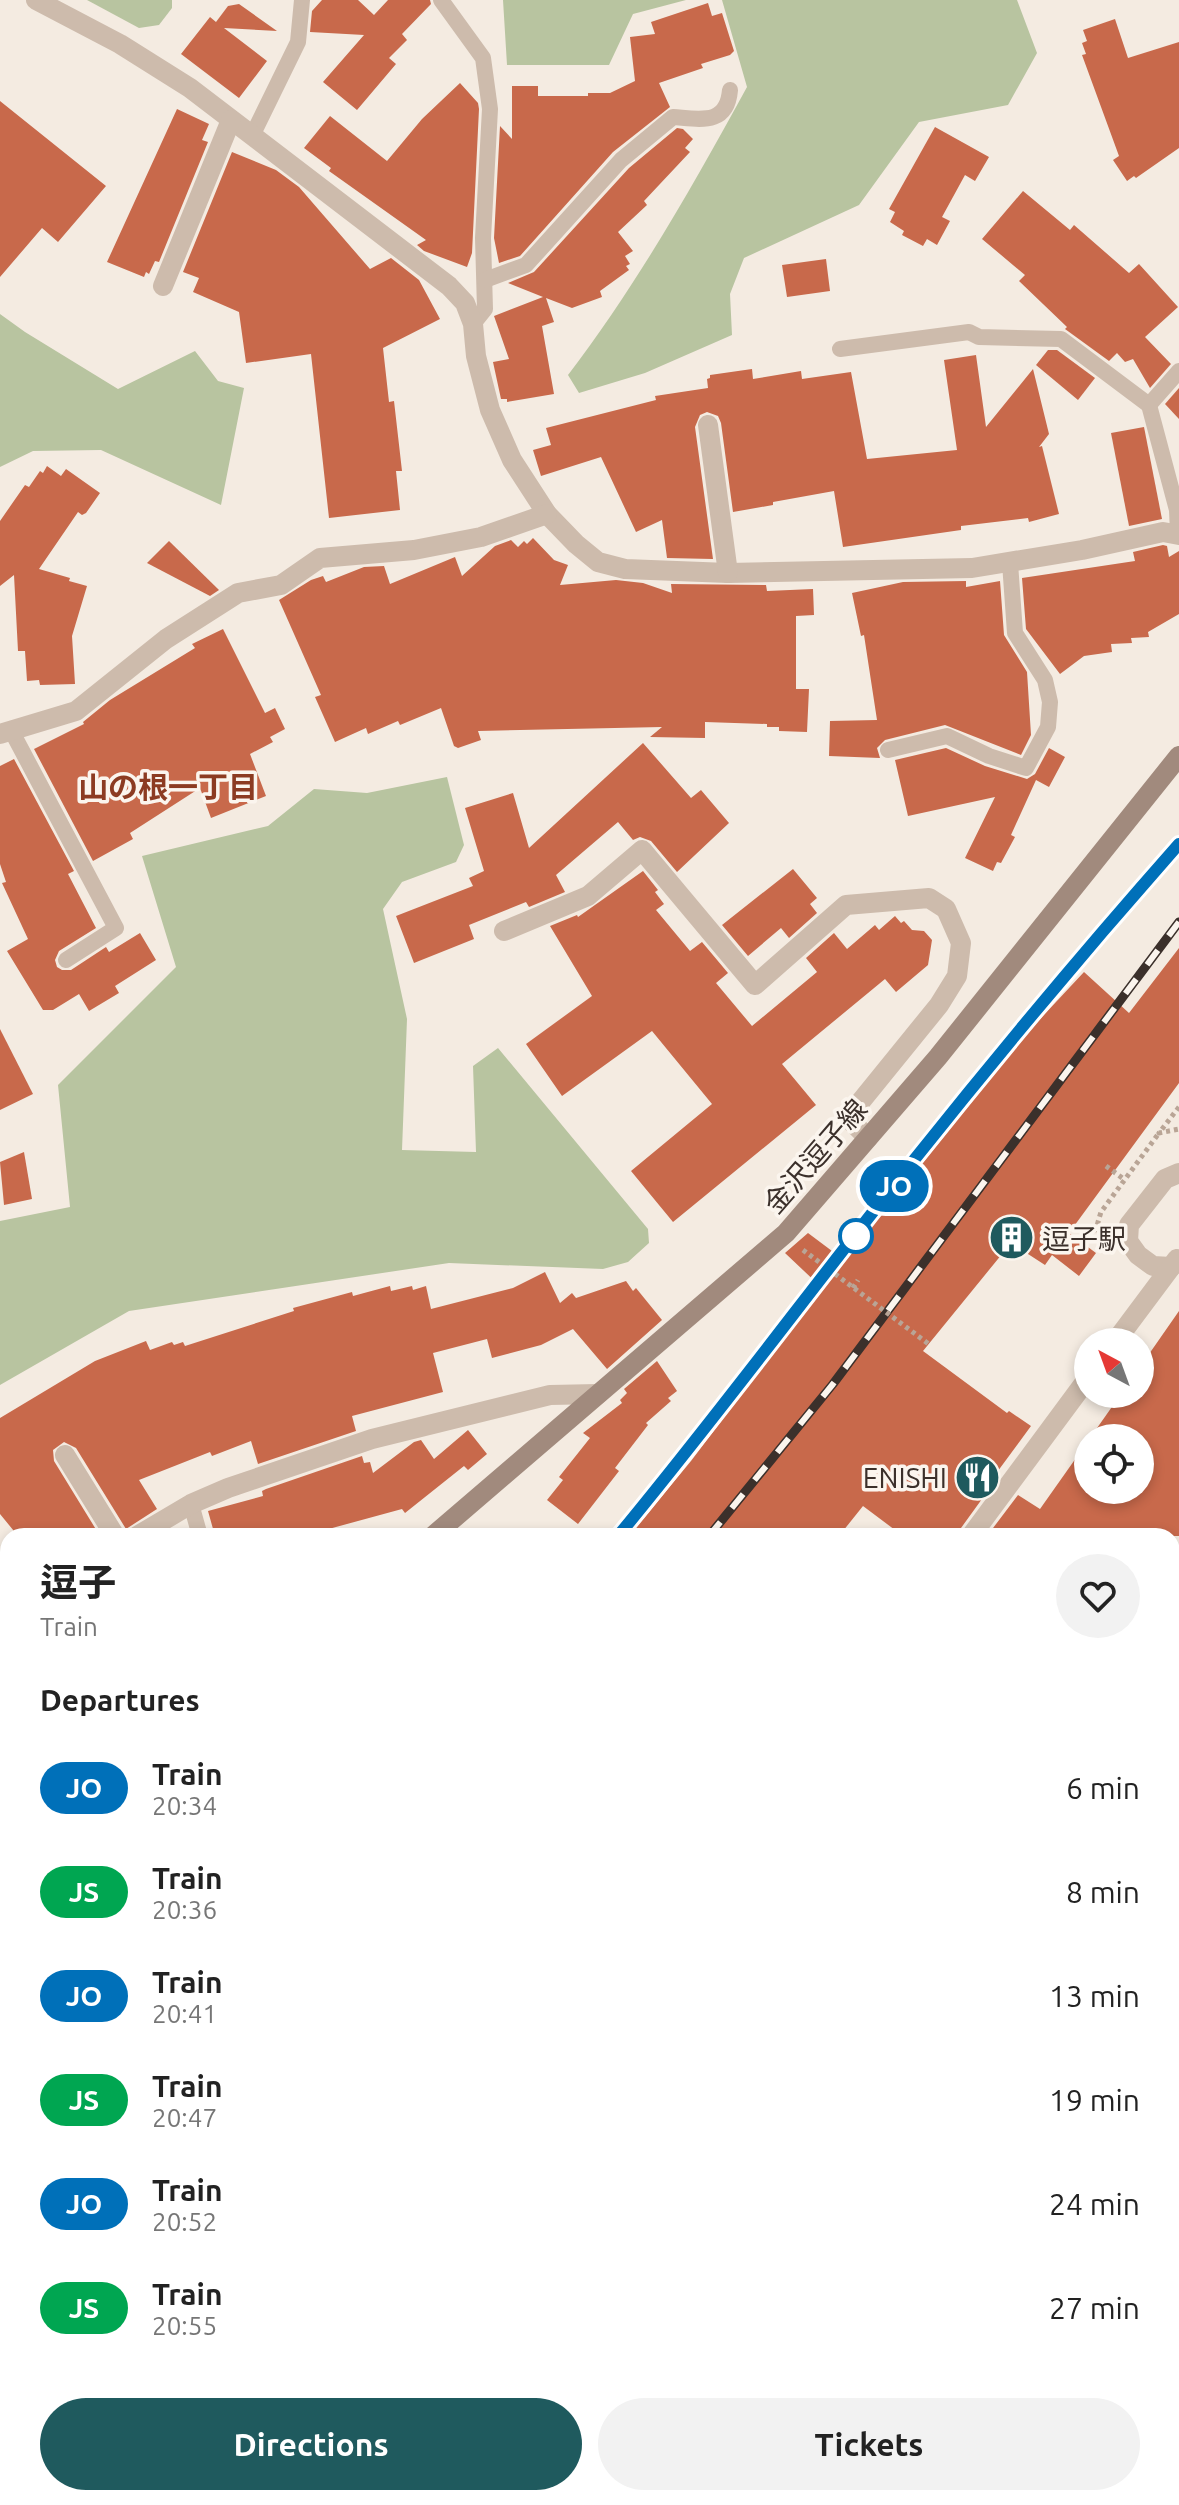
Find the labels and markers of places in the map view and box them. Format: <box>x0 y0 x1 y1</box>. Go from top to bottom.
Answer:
building icon: 逗子駅 <box>987 1214 1035 1262</box>
unlabelled marker <box>839 1219 873 1253</box>
place label: 逗子駅 <box>1042 1223 1126 1254</box>
restaurant icon: ENISHI <box>954 1453 1002 1501</box>
place label: ENISHI <box>863 1462 947 1493</box>

